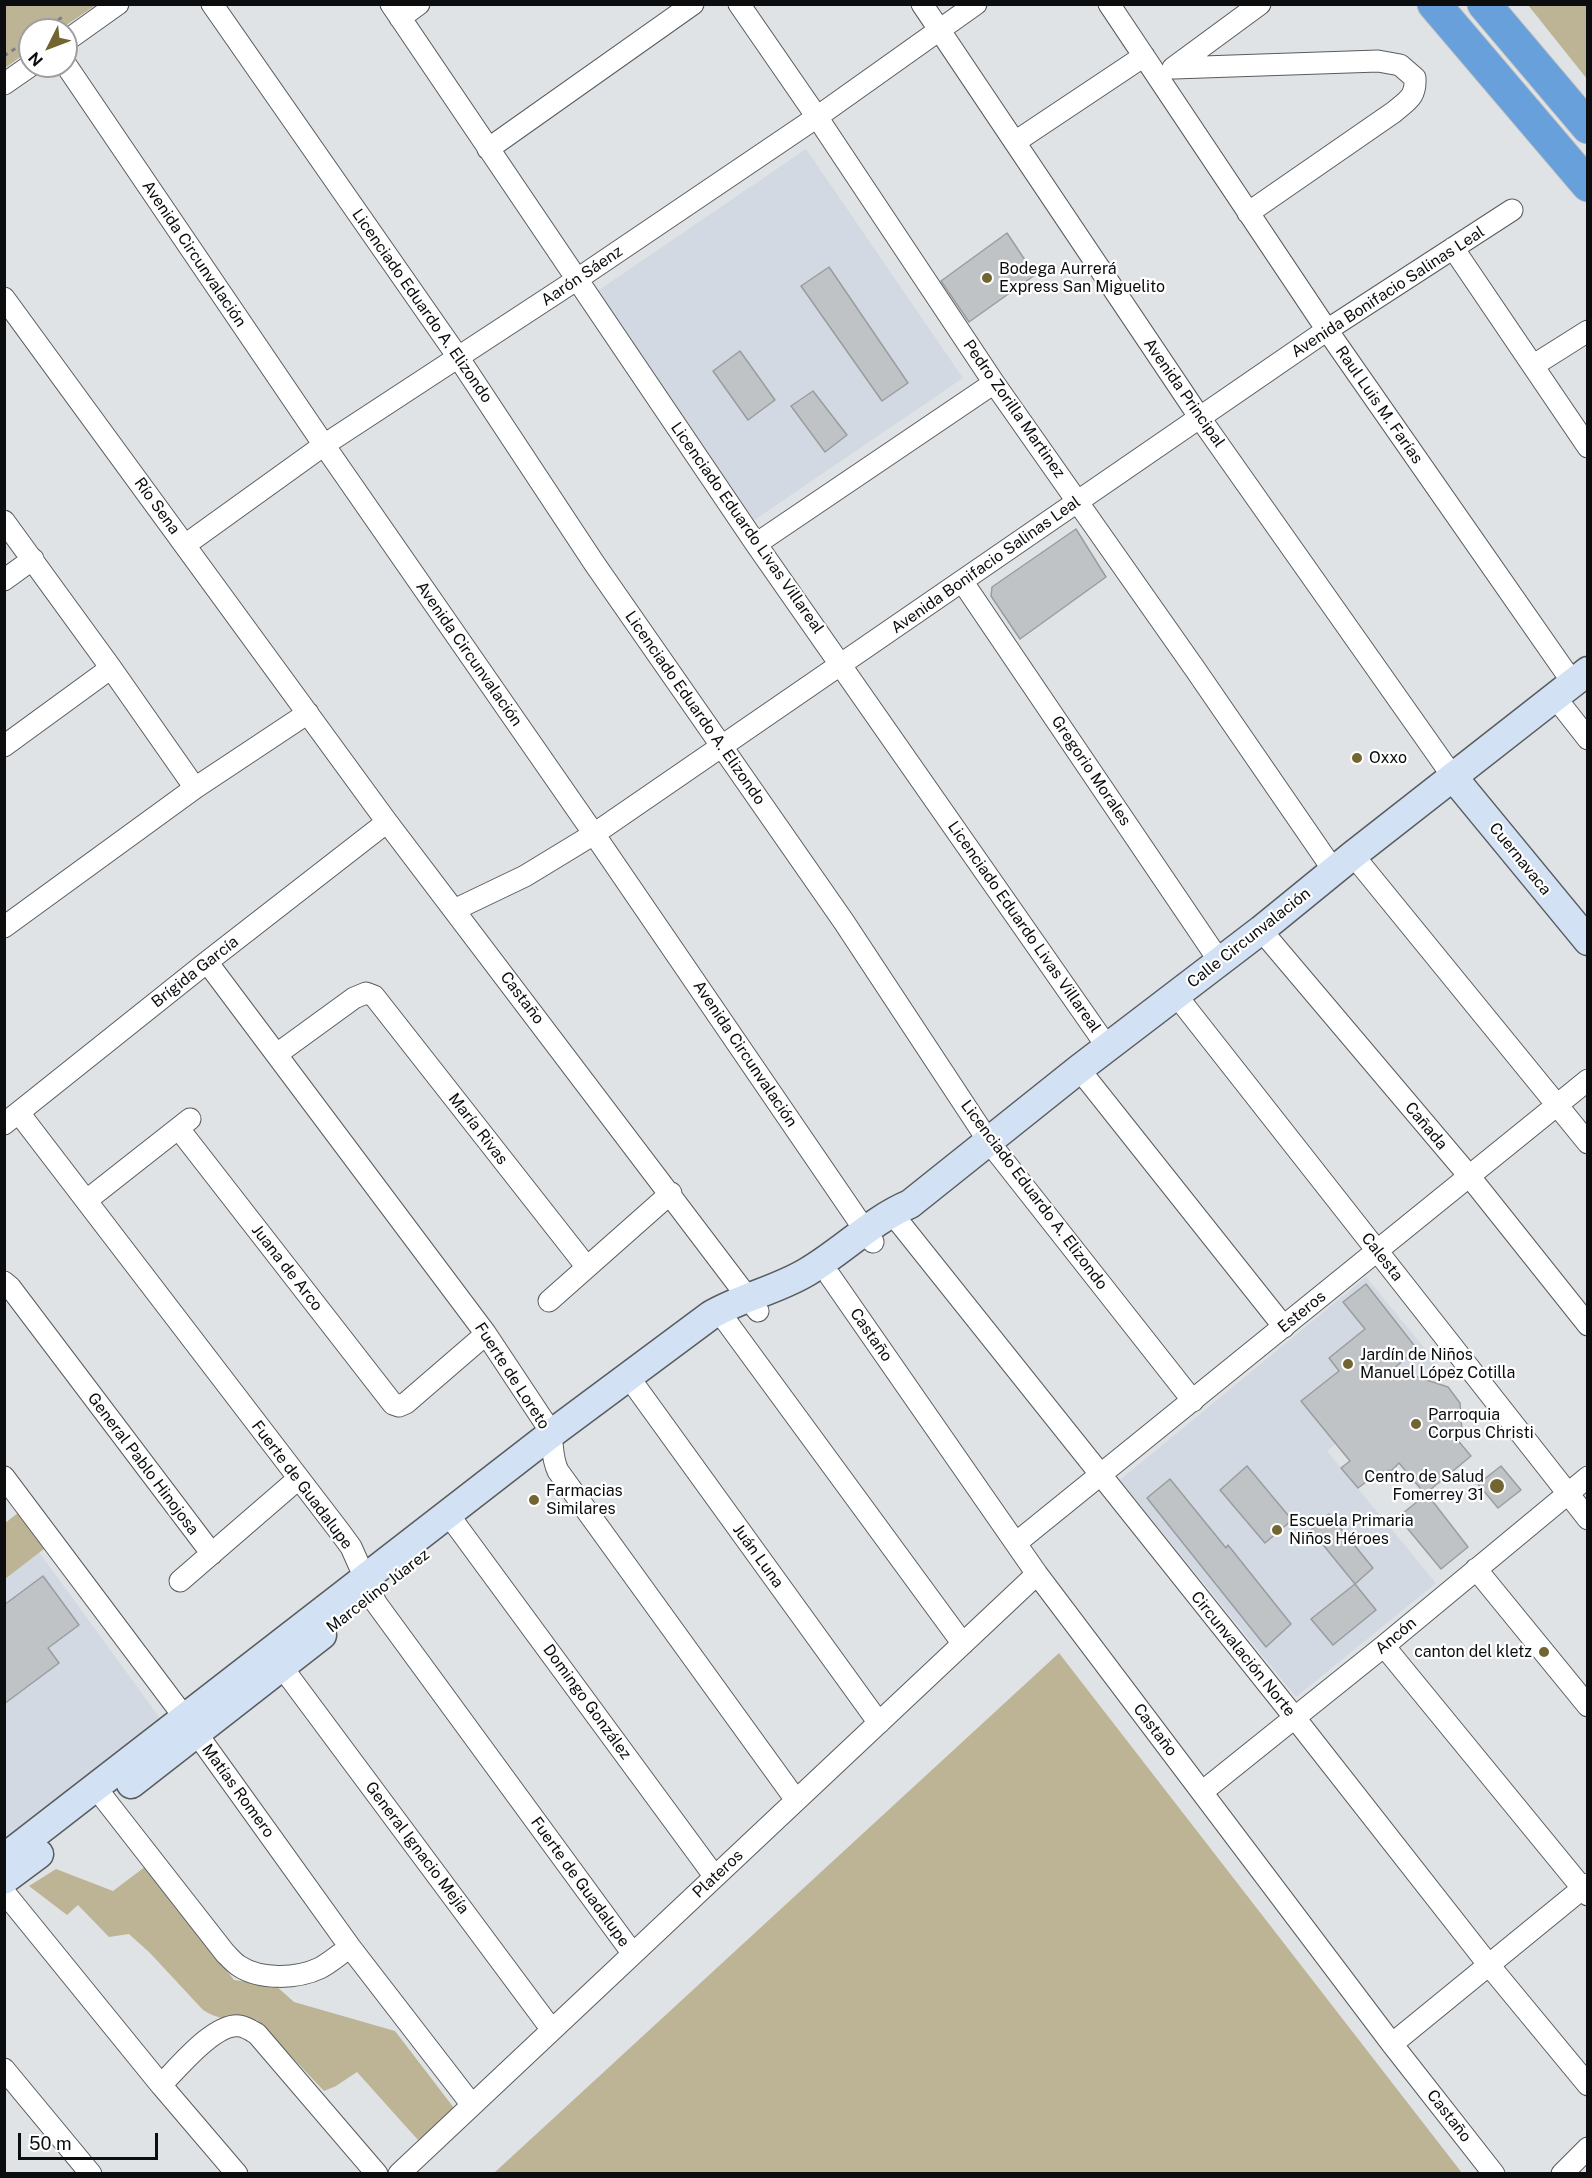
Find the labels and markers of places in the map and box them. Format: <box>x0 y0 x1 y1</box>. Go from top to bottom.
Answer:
place label: Bodega Aurrerá Express San Miguelito <box>999 259 1165 297</box>
marker: Bodega Aurrerá Express San Miguelito <box>980 271 994 285</box>
place label: Oxxo <box>1369 748 1407 768</box>
marker: Oxxo <box>1350 751 1364 765</box>
place label: Jardín de Niños Manuel López Cotilla <box>1360 1345 1515 1383</box>
marker: Jardín de Niños Manuel López Cotilla <box>1341 1357 1355 1371</box>
place label: Parroquia Corpus Christi <box>1428 1405 1534 1443</box>
marker: Parroquia Corpus Christi <box>1409 1417 1423 1431</box>
place label: Centro de Salud Fomerrey 31 <box>1364 1467 1484 1505</box>
marker: Centro de Salud Fomerrey 31 <box>1488 1477 1506 1495</box>
place label: Farmacias Similares <box>546 1481 623 1519</box>
marker: Farmacias Similares <box>527 1493 541 1507</box>
place label: Escuela Primaria Niños Héroes <box>1289 1511 1414 1549</box>
marker: Escuela Primaria Niños Héroes <box>1270 1523 1284 1537</box>
place label: canton del kletz <box>1414 1642 1532 1662</box>
marker: canton del kletz <box>1537 1645 1551 1659</box>

